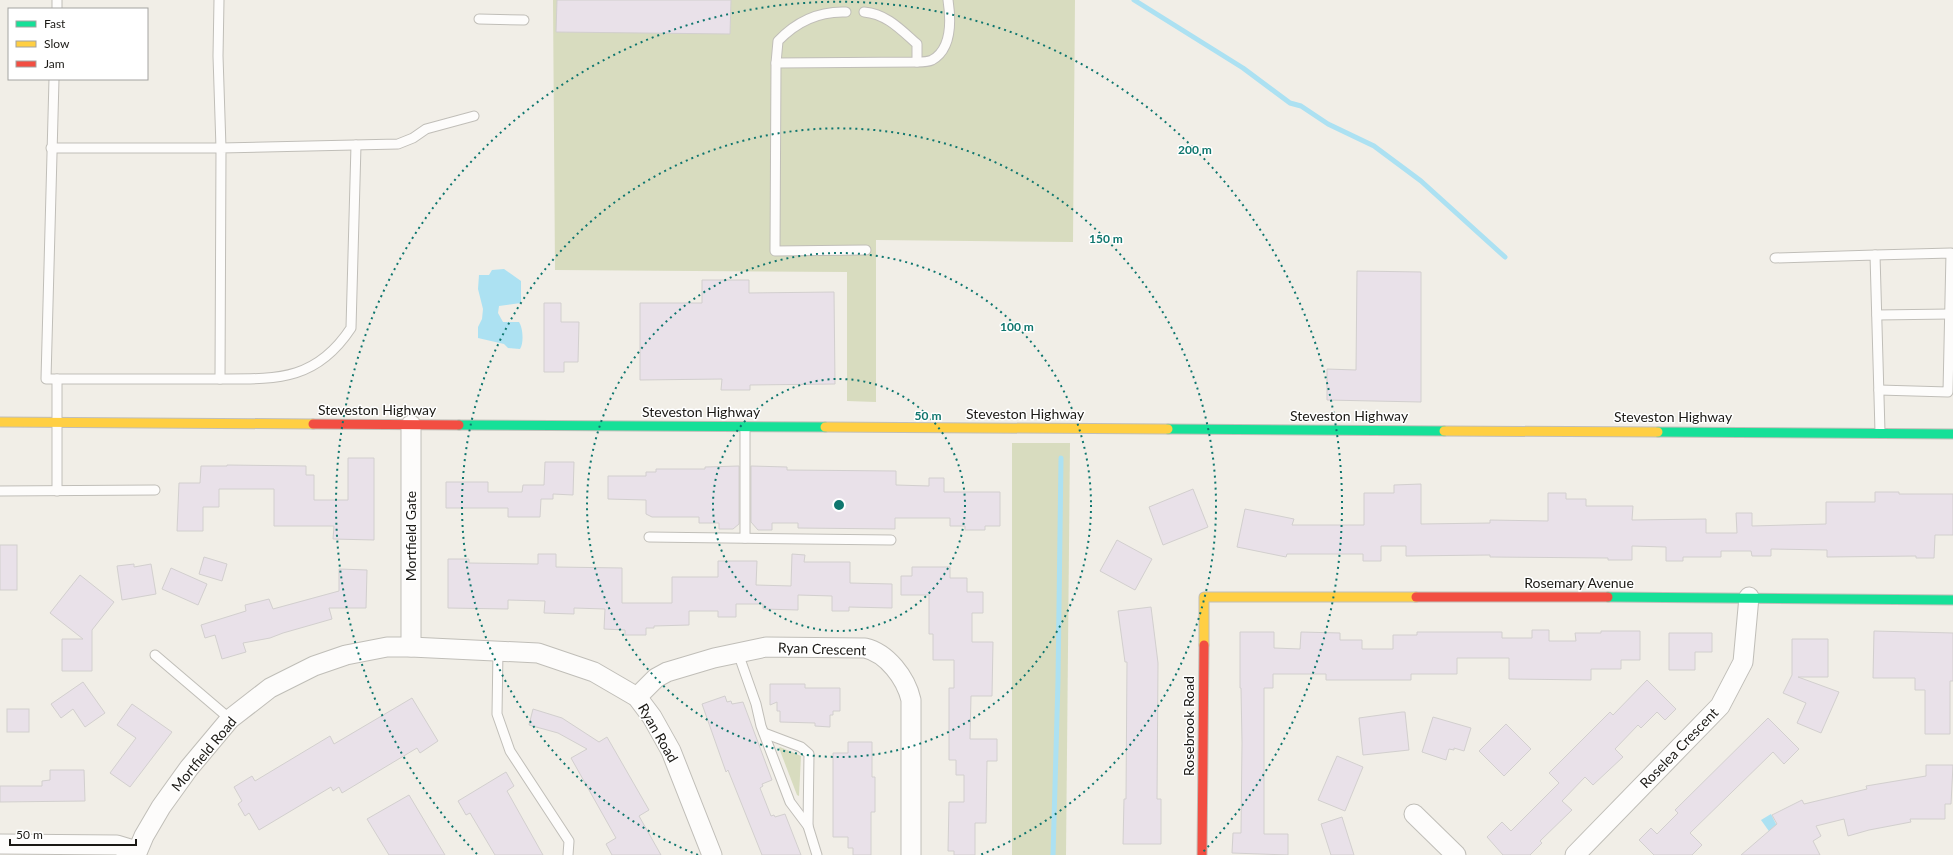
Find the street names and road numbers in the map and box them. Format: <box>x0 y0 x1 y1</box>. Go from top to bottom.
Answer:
street label: Steveston Highway <box>318 401 437 418</box>
street label: Steveston Highway <box>642 403 761 420</box>
street label: Steveston Highway <box>966 405 1085 422</box>
street label: Steveston Highway <box>1290 407 1409 424</box>
street label: Steveston Highway <box>1614 408 1733 425</box>
street label: Mortfield Gate <box>402 491 419 581</box>
street label: Rosemary Avenue <box>1524 574 1634 591</box>
street label: Ryan Crescent <box>778 638 866 659</box>
street label: Rosebrook Road <box>1180 676 1197 776</box>
street label: Ryan Road <box>635 700 682 765</box>
street label: Roselea Crescent <box>1636 704 1721 791</box>
street label: Mortfield Road <box>168 713 240 794</box>

